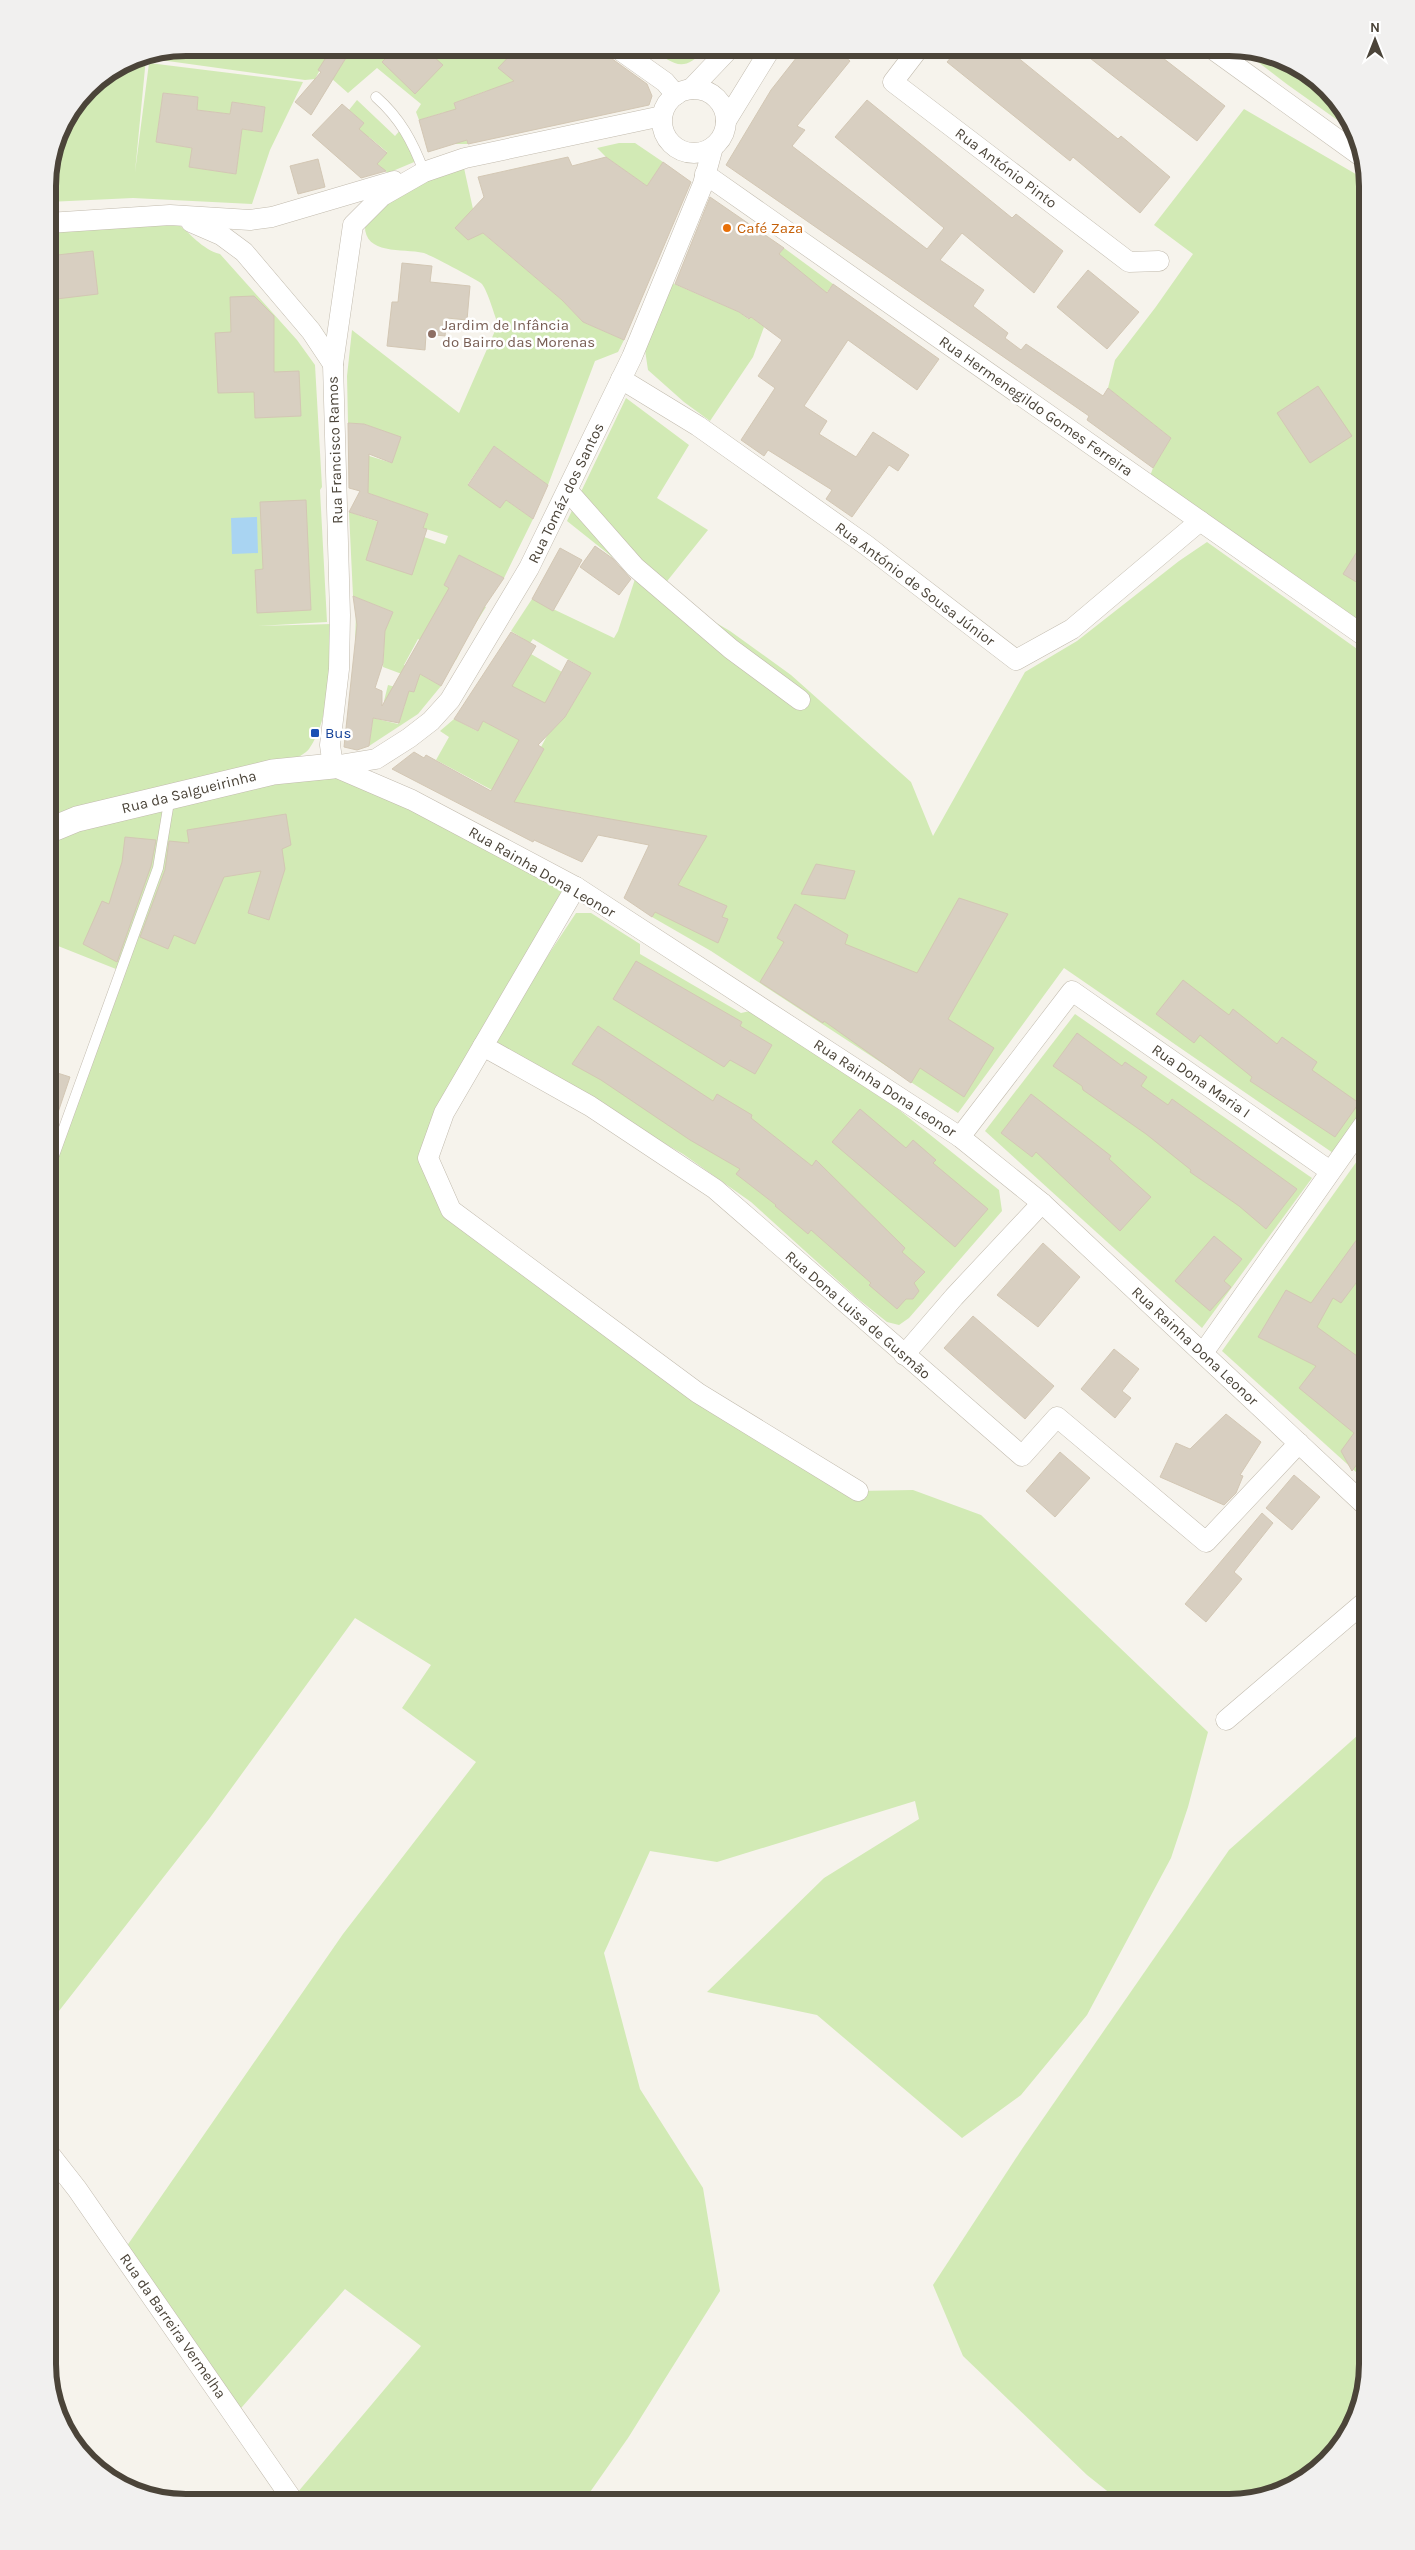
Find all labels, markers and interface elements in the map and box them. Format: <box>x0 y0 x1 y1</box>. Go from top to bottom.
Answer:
north arrow <box>1350 15 1400 65</box>
text: N <box>1370 19 1380 36</box>
street label: Rua António Pinto <box>952 124 1060 212</box>
place label: Café Zaza <box>737 219 803 237</box>
marker: Café Zaza <box>721 222 733 234</box>
place label: Jardim de Infância do Bairro das Morenas <box>442 316 595 351</box>
marker: Jardim de Infância do Bairro das Morenas <box>426 328 438 340</box>
street label: Rua Hermenegildo Gomes Ferreira <box>936 332 1136 480</box>
street label: Rua Francisco Ramos <box>323 376 347 524</box>
street label: Rua Tomáz dos Santos <box>524 420 608 566</box>
street label: Rua António de Sousa Júnior <box>832 518 999 650</box>
place label: Bus <box>325 724 351 742</box>
marker: Bus <box>309 727 321 739</box>
street label: Rua da Salgueirinha <box>120 767 258 817</box>
street label: Rua Rainha Dona Leonor <box>465 823 619 922</box>
street label: Rua Rainha Dona Leonor <box>810 1035 960 1141</box>
street label: Rua Dona Maria I <box>1148 1040 1254 1122</box>
street label: Rua Dona Luisa de Gusmão <box>782 1247 934 1383</box>
street label: Rua Rainha Dona Leonor <box>1128 1283 1262 1410</box>
street label: Rua da Barreira Vermelha <box>116 2250 230 2402</box>

